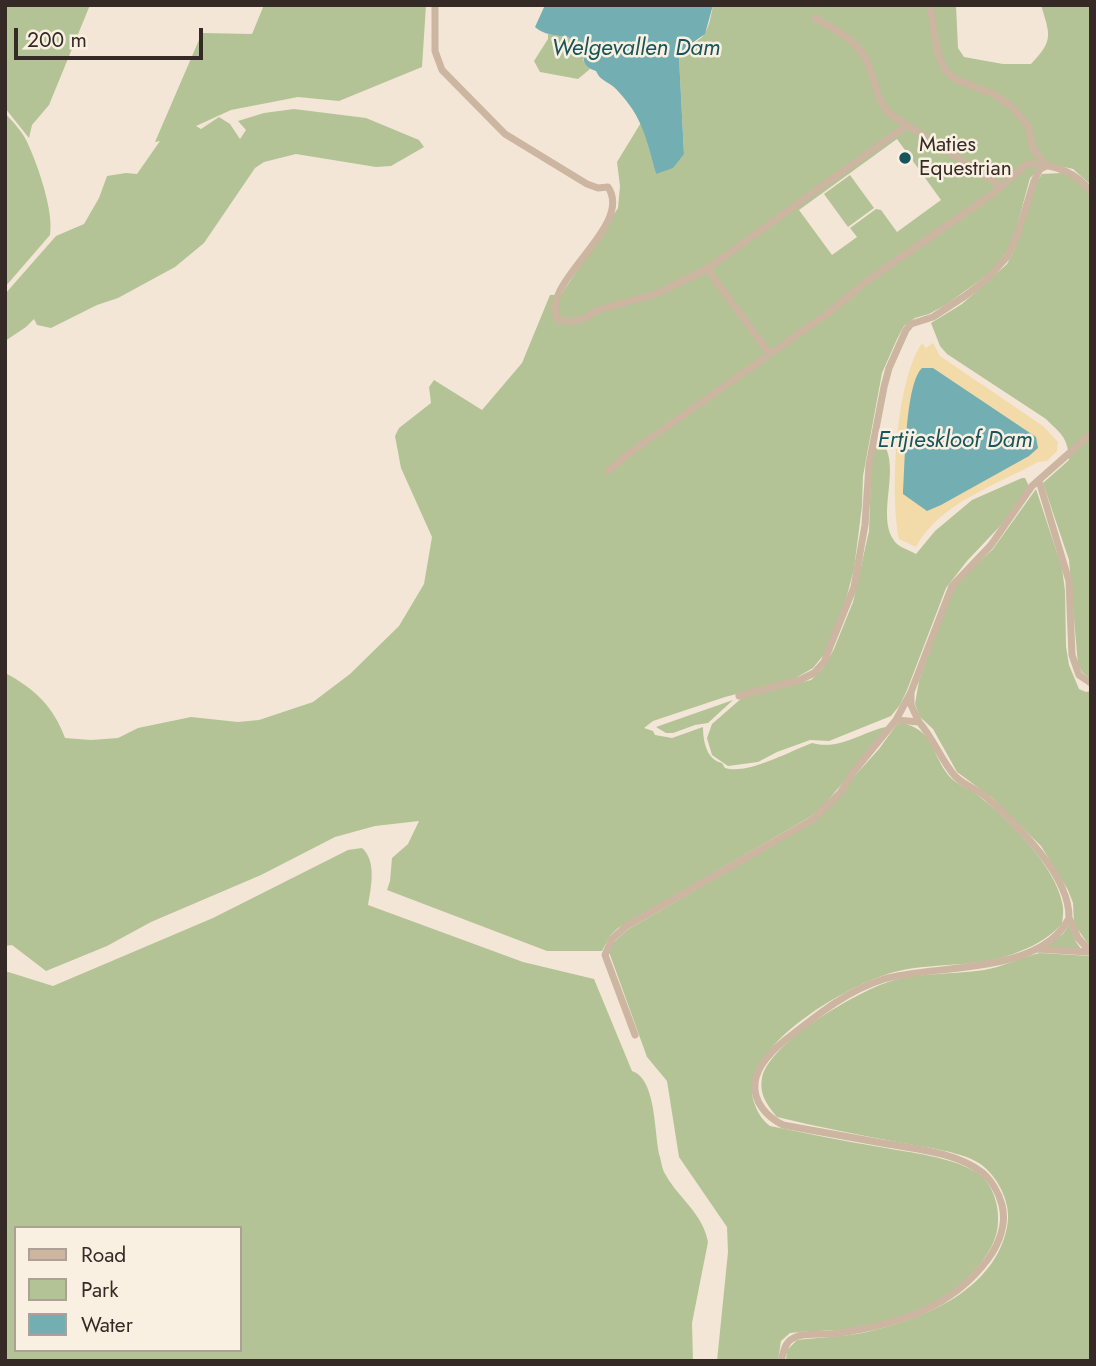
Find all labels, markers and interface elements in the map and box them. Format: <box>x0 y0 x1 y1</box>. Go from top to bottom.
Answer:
scale bar <box>18 14 206 58</box>
text: 200 m <box>27 25 87 55</box>
water label: Welgevallen Dam <box>551 35 721 63</box>
place label: Maties Equestrian <box>919 133 1012 183</box>
marker: Maties Equestrian <box>897 150 913 166</box>
water label: Ertjieskloof Dam <box>877 427 1033 455</box>
legend <box>14 1226 242 1352</box>
text: Road <box>81 1240 126 1270</box>
text: Park <box>81 1275 118 1305</box>
text: Water <box>81 1310 133 1340</box>

